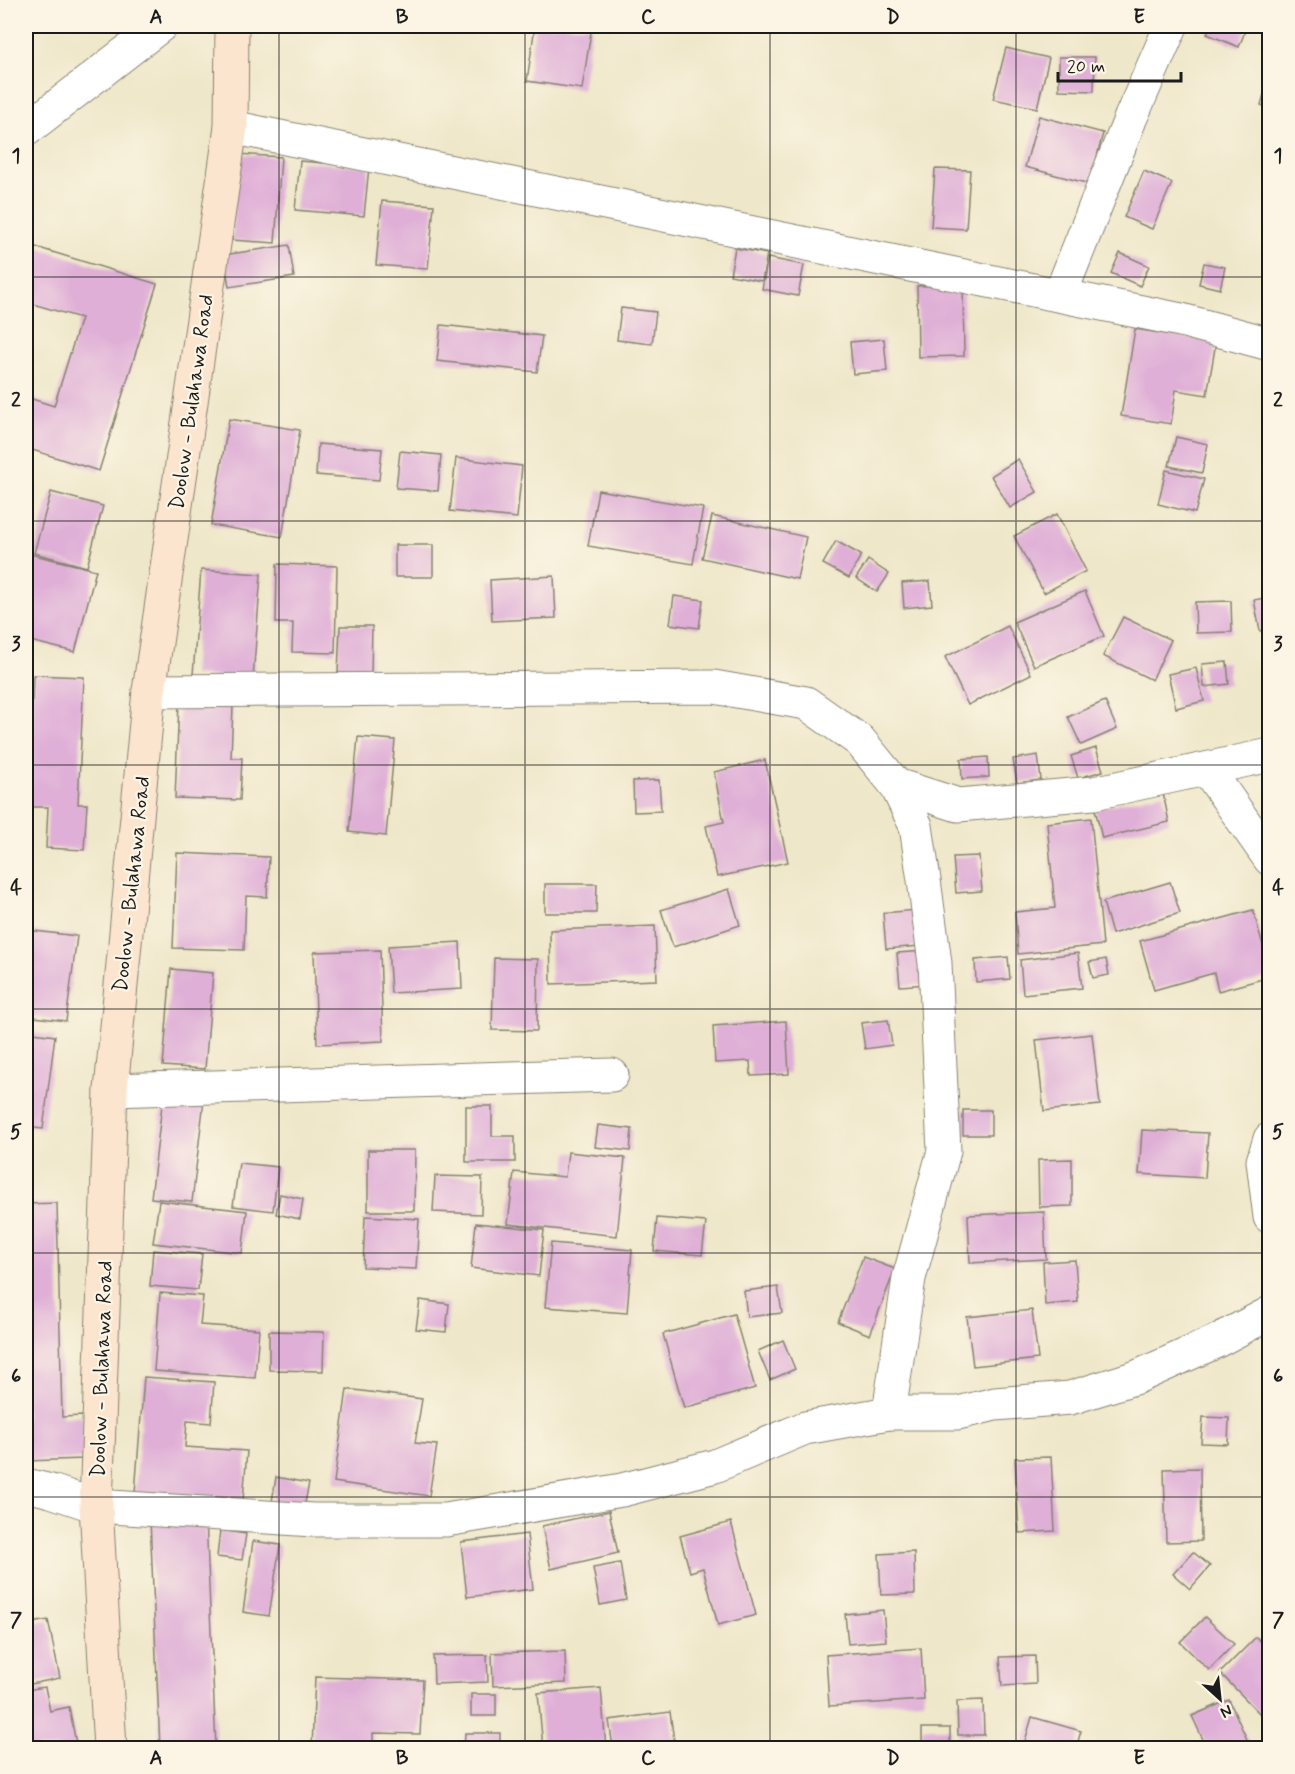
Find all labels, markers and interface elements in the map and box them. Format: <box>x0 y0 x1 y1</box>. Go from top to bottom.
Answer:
text: A <box>149 4 163 31</box>
text: B <box>396 4 409 31</box>
text: C <box>641 4 656 31</box>
text: D <box>886 4 900 31</box>
text: E <box>1133 4 1145 31</box>
scale bar <box>1058 45 1181 83</box>
text: 20 m <box>1067 55 1105 79</box>
text: 1 <box>12 143 20 170</box>
text: 1 <box>1274 143 1282 170</box>
street label: Doolow - Bulahawa Road <box>163 293 221 512</box>
text: 2 <box>11 387 21 414</box>
text: 2 <box>1273 387 1283 414</box>
text: 3 <box>11 631 21 658</box>
text: 3 <box>1273 631 1283 658</box>
street label: Doolow - Bulahawa Road <box>107 775 157 994</box>
text: 4 <box>10 875 22 902</box>
text: 4 <box>1272 875 1284 902</box>
text: 5 <box>10 1119 22 1146</box>
text: 5 <box>1272 1119 1284 1146</box>
street label: Doolow - Bulahawa Road <box>84 1260 120 1478</box>
text: 6 <box>11 1363 21 1390</box>
text: 6 <box>1273 1363 1283 1390</box>
text: 7 <box>10 1607 22 1634</box>
text: 7 <box>1272 1607 1284 1634</box>
north arrow <box>1190 1669 1250 1729</box>
text: N <box>1217 1699 1236 1723</box>
text: A <box>149 1745 163 1772</box>
text: B <box>396 1745 409 1772</box>
text: C <box>641 1745 656 1772</box>
text: D <box>886 1745 900 1772</box>
text: E <box>1133 1745 1145 1772</box>

